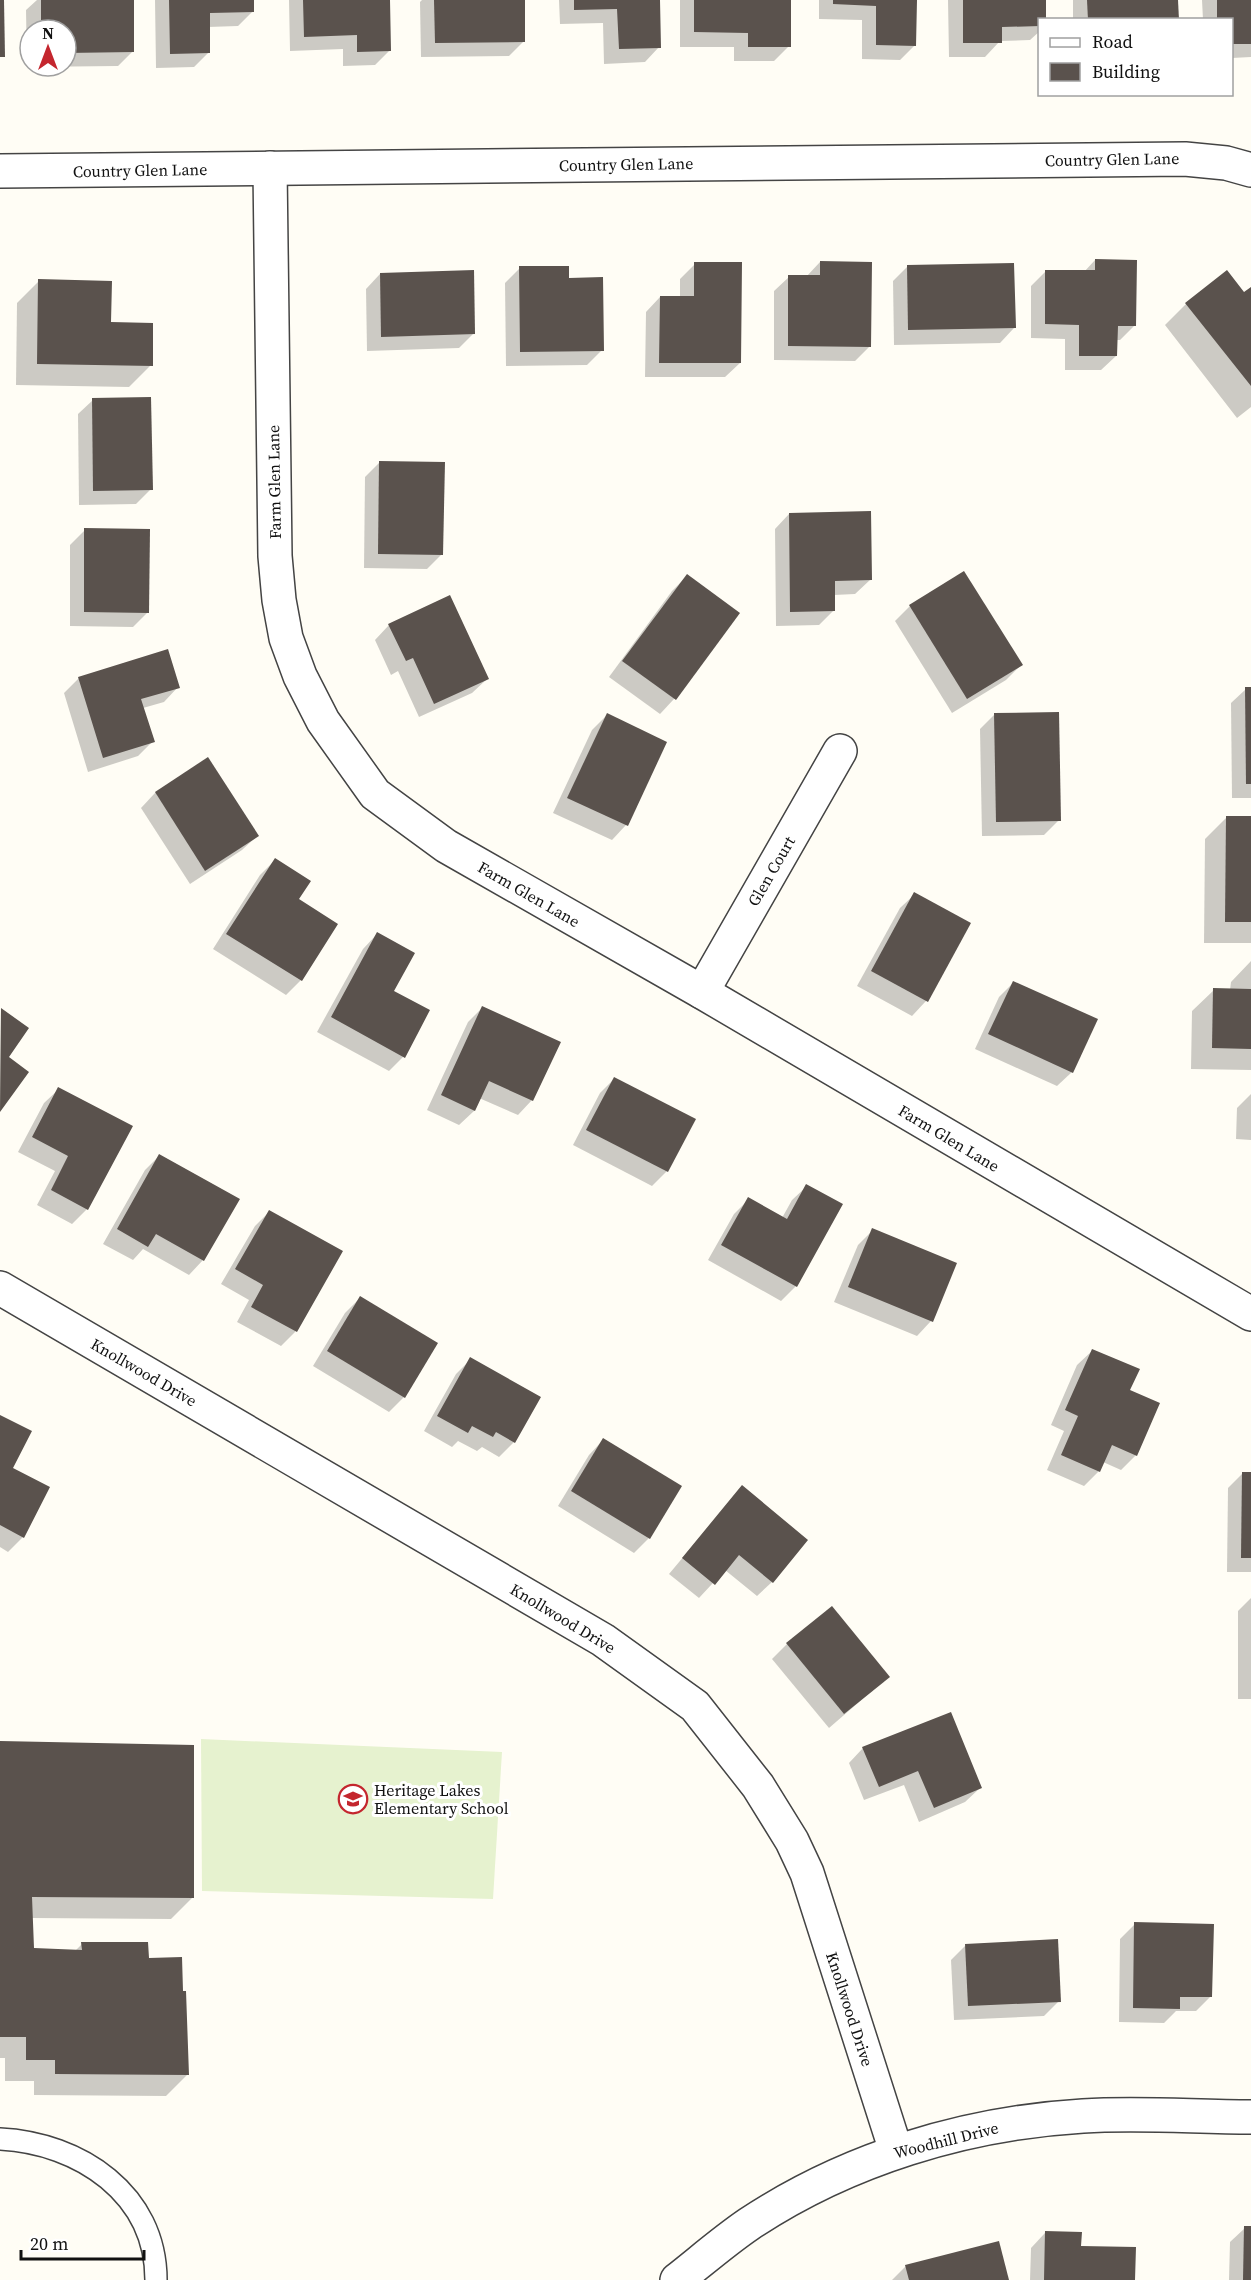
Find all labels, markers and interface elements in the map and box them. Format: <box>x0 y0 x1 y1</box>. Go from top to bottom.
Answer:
north arrow <box>18 18 78 78</box>
legend <box>1038 18 1233 96</box>
text: N <box>42 22 54 44</box>
text: Road <box>1092 29 1133 54</box>
text: Building <box>1092 59 1160 84</box>
street label: Country Glen Lane <box>1045 147 1179 171</box>
street label: Country Glen Lane <box>559 152 693 176</box>
street label: Country Glen Lane <box>73 158 207 182</box>
street label: Farm Glen Lane <box>262 425 286 539</box>
street label: Glen Court <box>742 831 800 910</box>
street label: Farm Glen Lane <box>474 856 584 932</box>
street label: Farm Glen Lane <box>894 1099 1004 1177</box>
street label: Knollwood Drive <box>87 1333 201 1411</box>
street label: Knollwood Drive <box>506 1578 620 1658</box>
place label: Heritage Lakes Elementary School <box>374 1779 509 1819</box>
school or university icon: Heritage Lakes Elementary School <box>337 1783 369 1815</box>
street label: Knollwood Drive <box>821 1949 879 2069</box>
street label: Woodhill Drive <box>891 2116 1001 2164</box>
scale bar <box>21 2223 144 2261</box>
text: 20 m <box>30 2231 68 2256</box>

